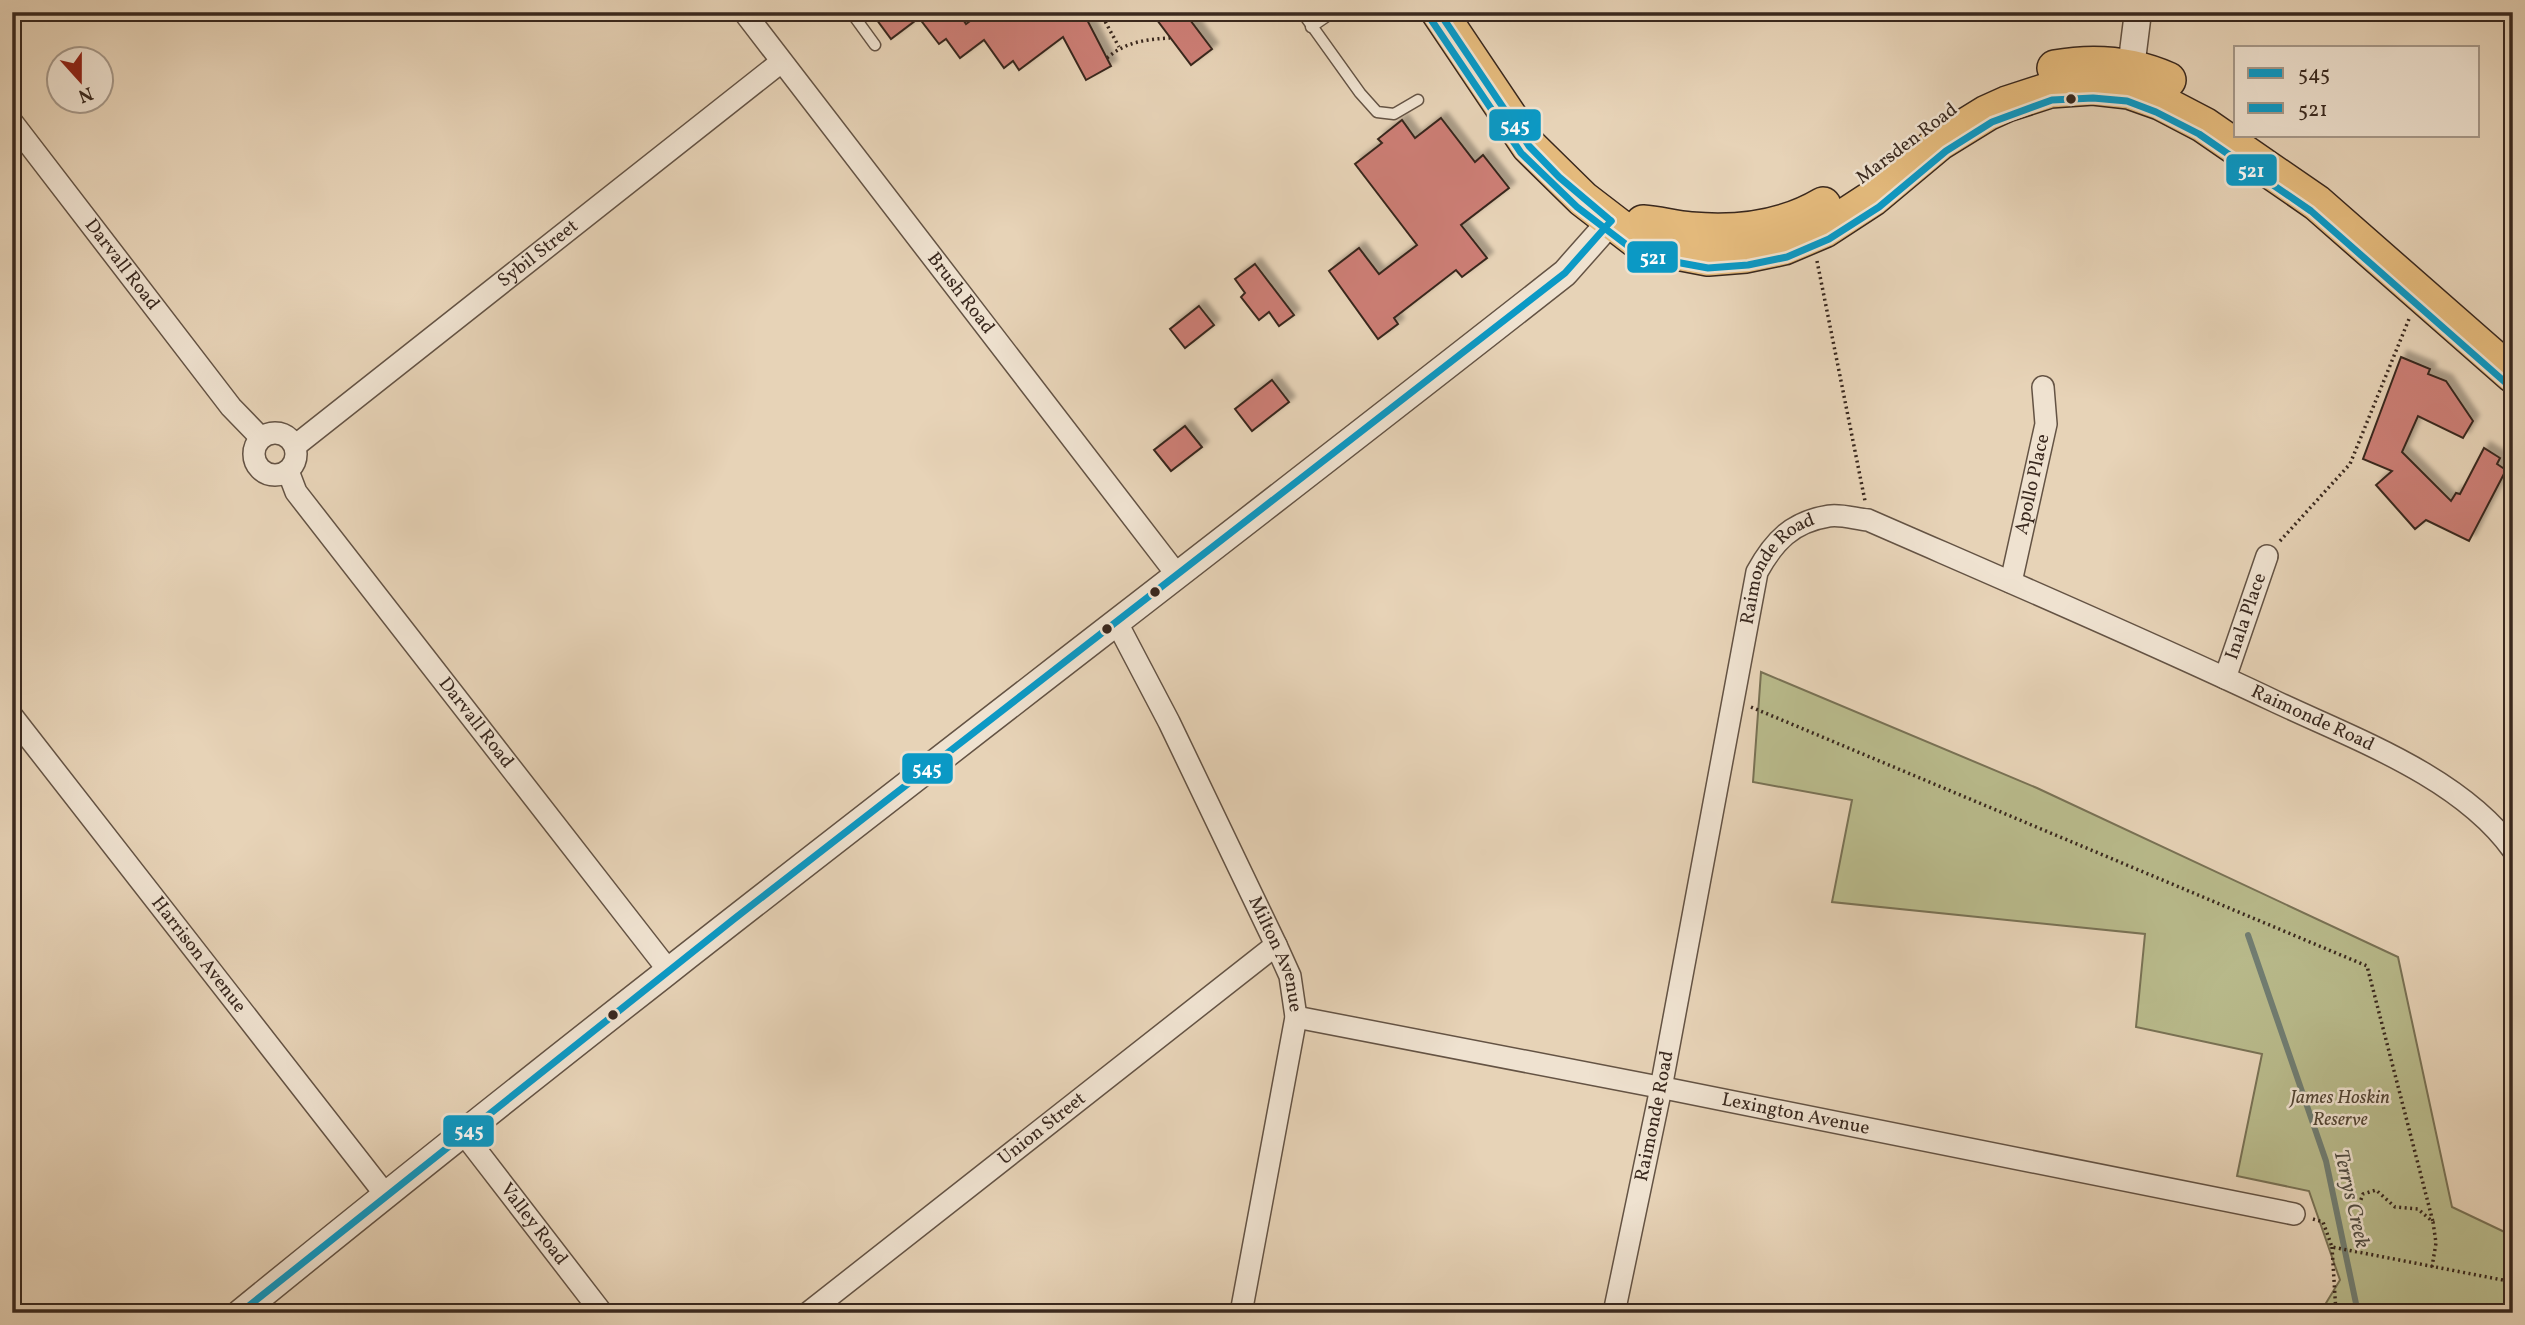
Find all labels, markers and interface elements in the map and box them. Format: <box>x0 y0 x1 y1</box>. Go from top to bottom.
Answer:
north arrow <box>46 46 116 116</box>
legend <box>2234 46 2480 136</box>
text: 545 <box>2298 60 2330 89</box>
text: N <box>74 79 96 109</box>
unlabelled marker <box>2064 92 2078 106</box>
text: 521 <box>2298 96 2328 125</box>
street label: Marsden Road <box>1851 97 1963 191</box>
line badge: 545 <box>1488 108 1542 142</box>
text: 545 <box>1500 114 1530 140</box>
line badge: 521 <box>2225 153 2278 187</box>
text: 521 <box>2238 159 2264 185</box>
street label: Darvall Road <box>78 214 165 316</box>
street label: Sybil Street <box>492 214 584 294</box>
line badge: 521 <box>1626 240 1679 274</box>
text: 521 <box>1640 246 1666 272</box>
street label: Brush Road <box>921 247 1000 340</box>
street label: Apollo Place <box>2009 432 2056 537</box>
street label: Raimonde Road <box>1734 507 1818 627</box>
street label: Inala Place <box>2219 570 2273 663</box>
unlabelled marker <box>1148 585 1162 599</box>
unlabelled marker <box>1100 622 1114 636</box>
street label: Darvall Road <box>432 672 519 774</box>
street label: Raimonde Road <box>2247 679 2378 758</box>
line badge: 545 <box>901 752 954 785</box>
text: 545 <box>912 757 942 783</box>
street label: Harrison Avenue <box>145 891 252 1018</box>
street label: Milton Avenue <box>1241 892 1308 1014</box>
unlabelled marker <box>606 1008 620 1022</box>
street label: Raimonde Road <box>1629 1049 1681 1184</box>
park label: James Hoskin Reserve <box>2288 1085 2390 1133</box>
street label: Union Street <box>993 1086 1092 1171</box>
street label: Lexington Avenue <box>1719 1087 1872 1142</box>
line badge: 545 <box>442 1114 495 1148</box>
text: 545 <box>454 1119 484 1145</box>
water label: Terrys Creek <box>2326 1147 2376 1251</box>
street label: Valley Road <box>494 1178 574 1271</box>

